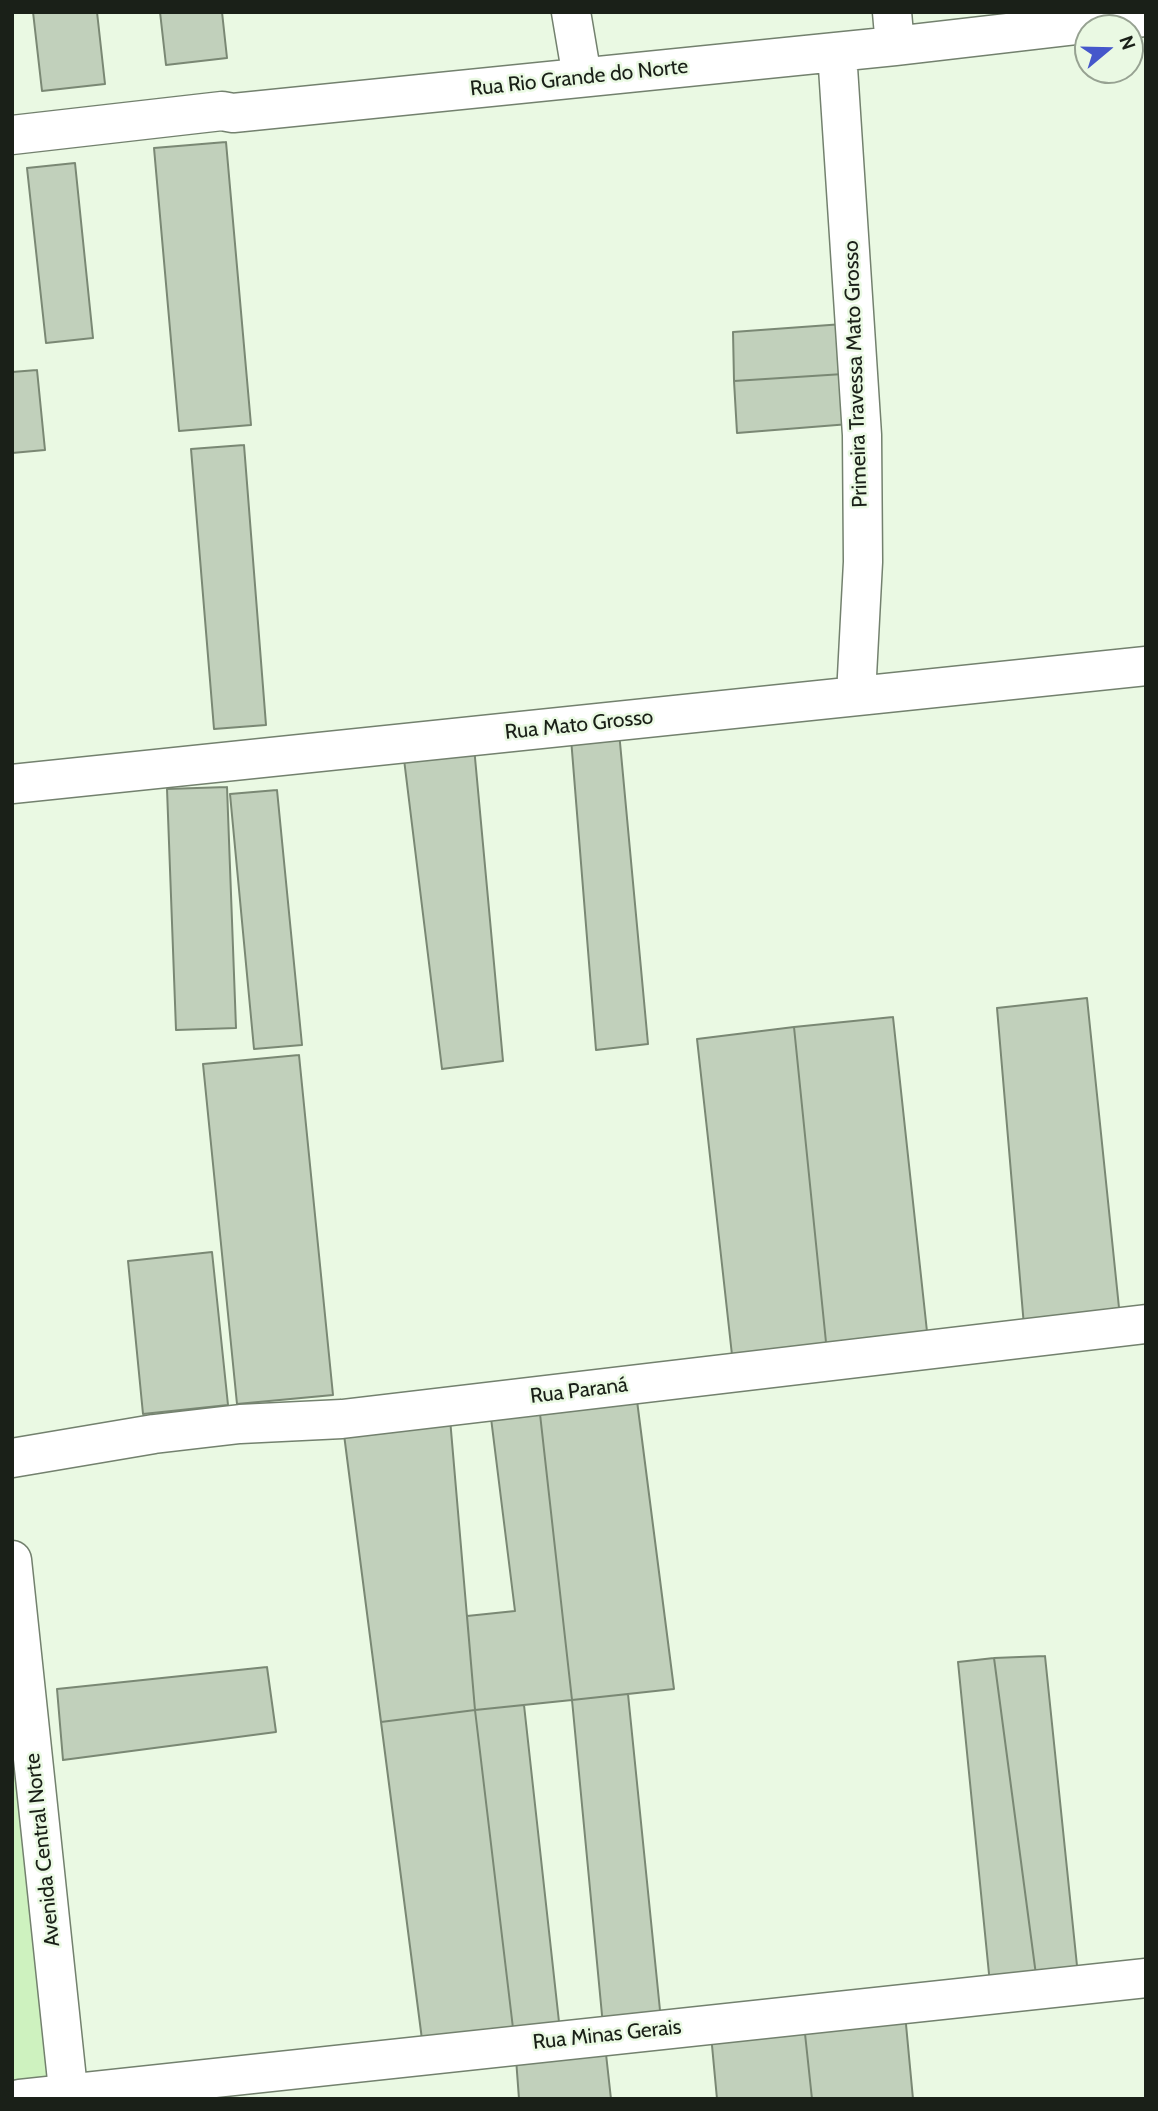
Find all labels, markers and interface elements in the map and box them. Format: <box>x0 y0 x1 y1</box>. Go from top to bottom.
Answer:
north arrow <box>1074 14 1144 84</box>
text: N <box>1114 33 1140 53</box>
street label: Rua Rio Grande do Norte <box>469 54 689 102</box>
street label: Primeira Travessa Mato Grosso <box>839 240 873 508</box>
street label: Rua Mato Grosso <box>504 705 654 745</box>
street label: Rua Paraná <box>529 1372 629 1410</box>
street label: Avenida Central Norte <box>20 1752 66 1948</box>
street label: Rua Minas Gerais <box>531 2015 683 2055</box>

